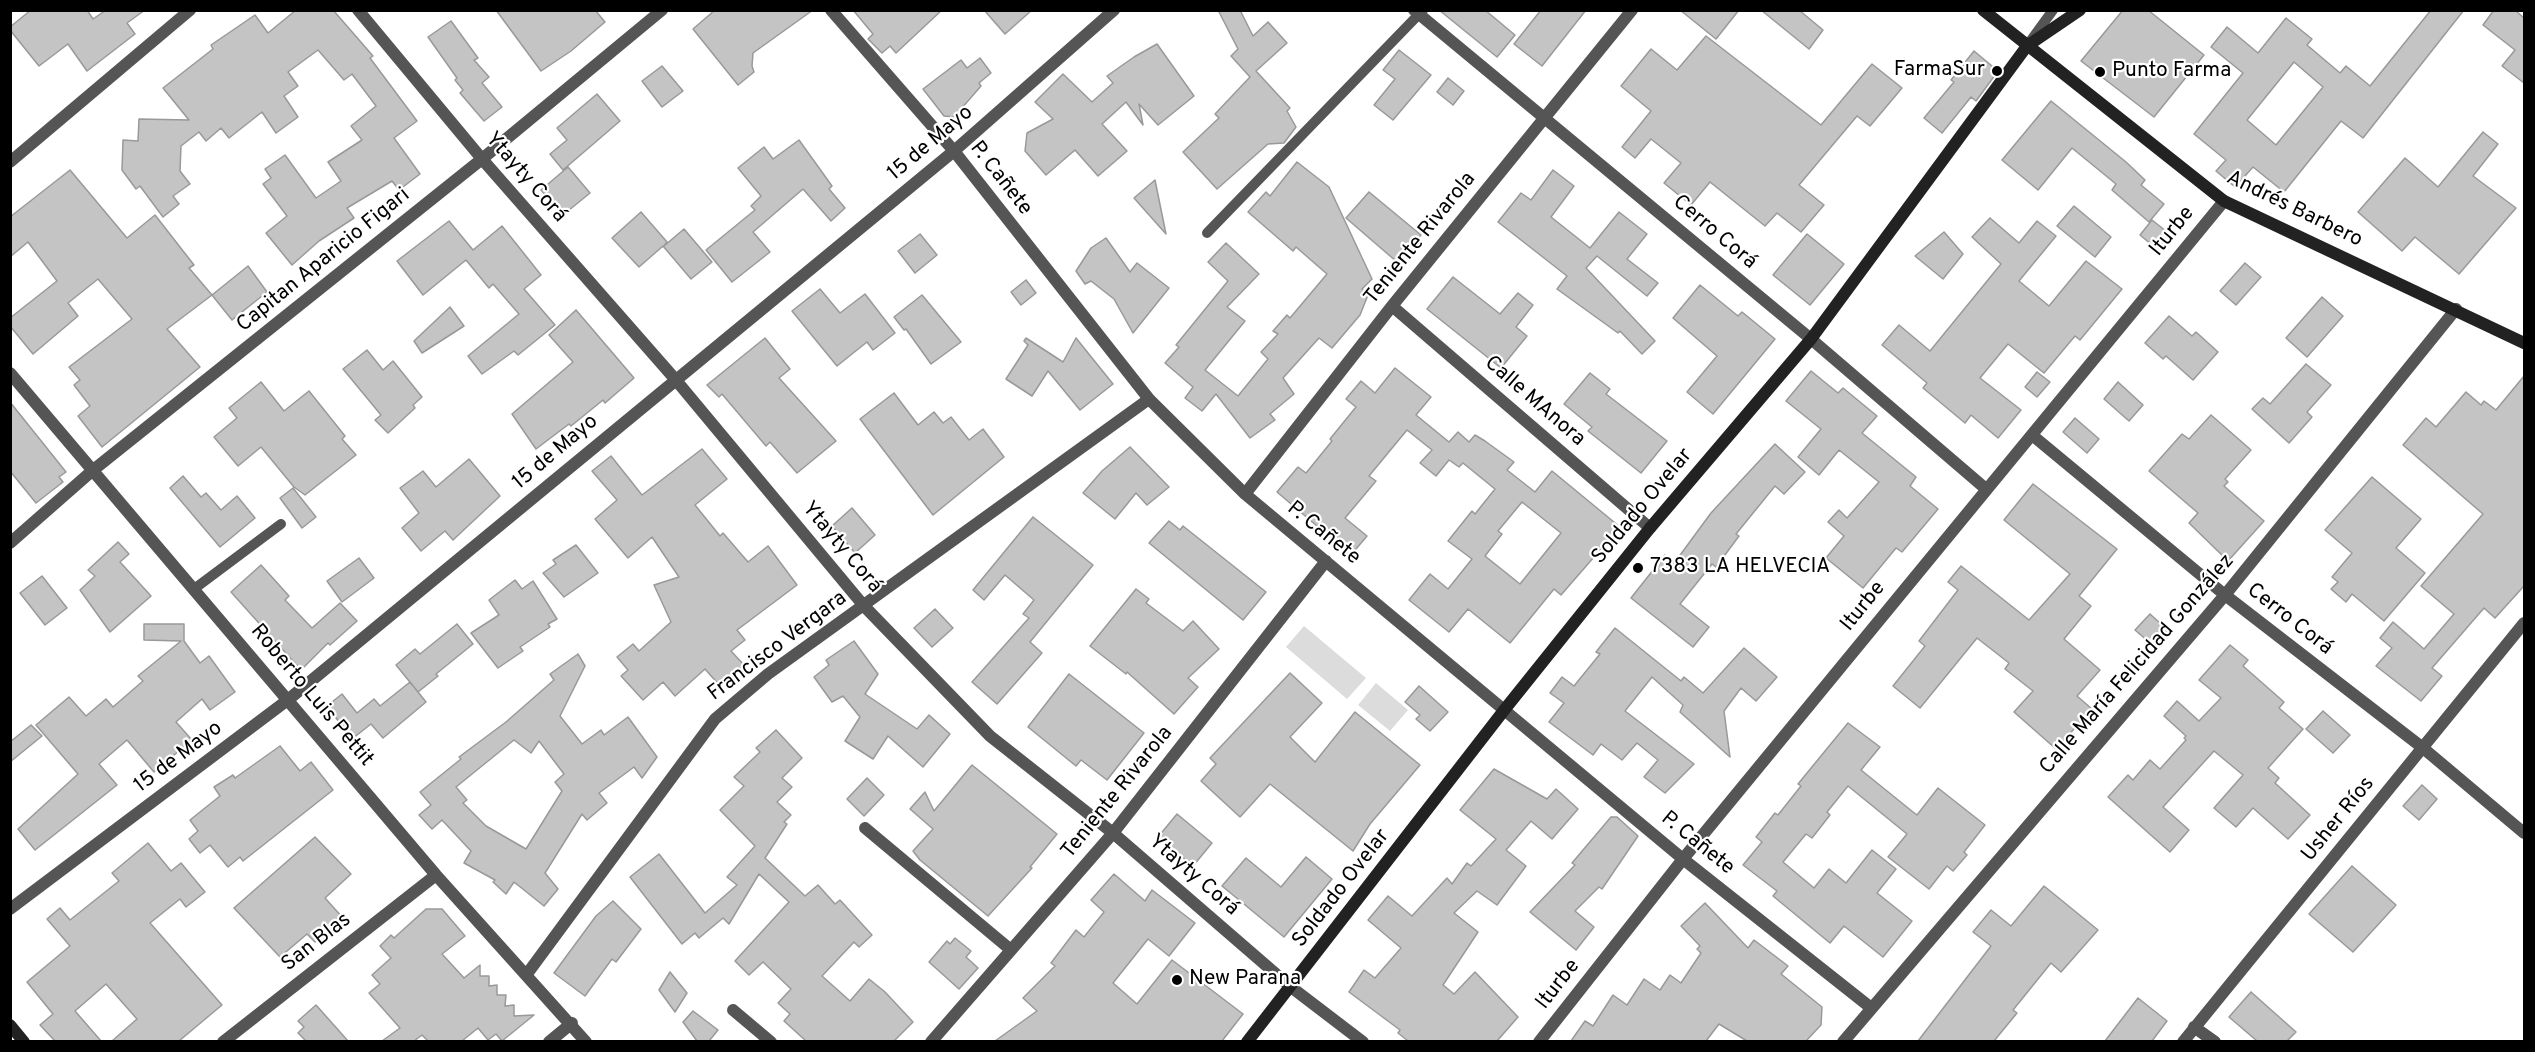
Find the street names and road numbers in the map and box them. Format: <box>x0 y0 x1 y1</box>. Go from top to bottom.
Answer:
street label: 15 de Mayo <box>883 101 979 187</box>
street label: Ytayty Corá <box>479 128 571 228</box>
street label: P. Cañete <box>963 137 1037 221</box>
street label: Andrés Barbero <box>2222 166 2366 254</box>
street label: Teniente Rivarola <box>1360 168 1482 310</box>
street label: Capitan Aparicio Figari <box>232 183 416 339</box>
street label: Cerro Corá <box>1667 191 1761 275</box>
street label: Iturbe <box>2145 202 2201 262</box>
street label: Calle MAnora <box>1479 351 1589 453</box>
street label: 15 de Mayo <box>508 410 604 496</box>
street label: Soldado Ovelar <box>1587 444 1699 570</box>
street label: Ytayty Corá <box>796 497 886 599</box>
street label: P. Cañete <box>1281 497 1365 571</box>
street label: Calle María Felicidad González <box>2035 550 2241 780</box>
street label: Iturbe <box>1836 577 1892 637</box>
street label: Cerro Corá <box>2241 579 2337 661</box>
street label: Francisco Vergara <box>704 587 852 707</box>
street label: Roberto Luis Pettit <box>244 620 378 772</box>
street label: 15 de Mayo <box>130 717 228 799</box>
street label: Teniente Rivarola <box>1057 722 1179 864</box>
street label: Usher Ríos <box>2297 773 2381 867</box>
street label: P. Cañete <box>1655 807 1739 881</box>
street label: Soldado Ovelar <box>1288 825 1396 953</box>
street label: Ytayty Corá <box>1143 830 1243 922</box>
street label: San Blas <box>277 908 357 978</box>
street label: Iturbe <box>1532 955 1586 1015</box>

